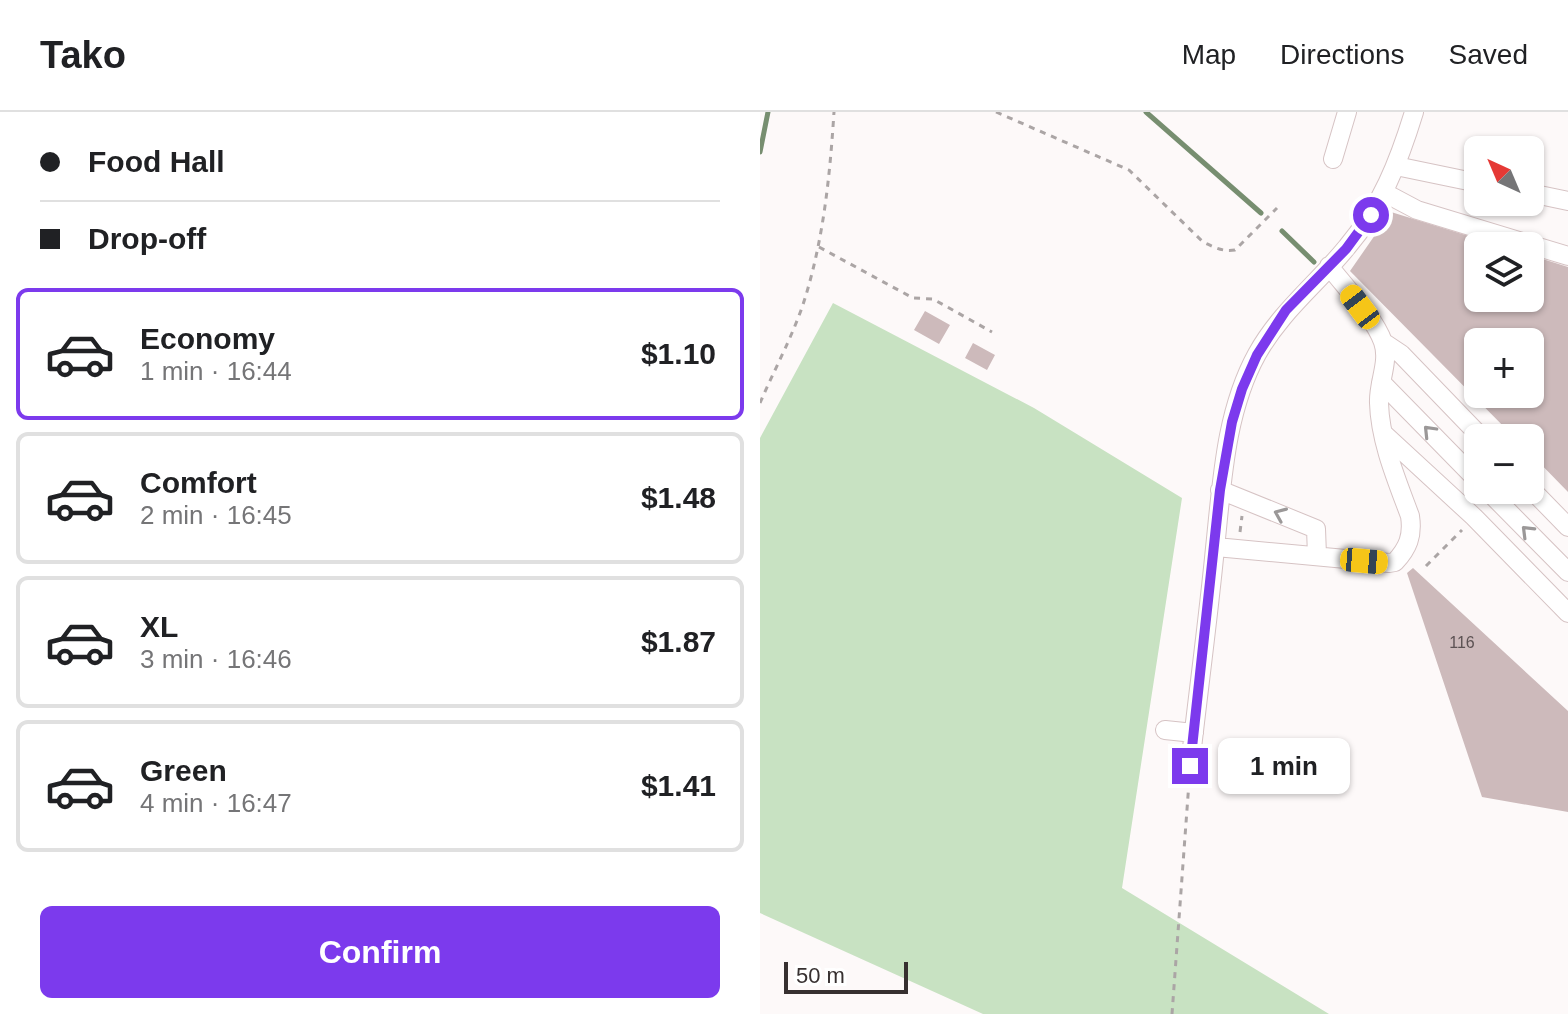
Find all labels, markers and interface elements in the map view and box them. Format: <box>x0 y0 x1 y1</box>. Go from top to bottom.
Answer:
text: Tako <box>40 34 126 76</box>
text: Map <box>1182 39 1236 70</box>
text: Directions <box>1280 39 1405 70</box>
text: Saved <box>1449 39 1528 70</box>
north arrow <box>1464 136 1544 216</box>
map controls <box>1464 136 1544 504</box>
text: Food Hall <box>88 145 225 178</box>
route start <box>1353 197 1389 233</box>
text: Drop-off <box>88 222 206 255</box>
button: layers <box>1464 232 1544 312</box>
car <box>1336 281 1384 333</box>
icon: car <box>44 318 116 390</box>
text: Economy <box>140 322 275 355</box>
button: + <box>1464 328 1544 408</box>
text: $1.10 <box>641 337 716 370</box>
text: 1 min · 16:44 <box>140 356 292 386</box>
button: − <box>1464 424 1544 504</box>
one-way arrow <box>1424 426 1439 440</box>
icon: car <box>44 462 116 534</box>
text: Comfort <box>140 466 257 499</box>
text: $1.48 <box>641 481 716 514</box>
text: 2 min · 16:45 <box>140 500 292 530</box>
one-way arrow <box>1274 508 1288 524</box>
one-way arrow <box>1522 526 1537 540</box>
car <box>1339 547 1389 575</box>
icon: car <box>44 606 116 678</box>
text: XL <box>140 610 178 643</box>
text: $1.87 <box>641 625 716 658</box>
house number: 116 <box>1449 634 1475 651</box>
text: 3 min · 16:46 <box>140 644 292 674</box>
callout: 1 min <box>1218 738 1350 794</box>
route end <box>1172 748 1208 784</box>
icon: car <box>44 750 116 822</box>
text: 1 min <box>1250 751 1318 781</box>
text: Green <box>140 754 227 787</box>
text: $1.41 <box>641 769 716 802</box>
text: 4 min · 16:47 <box>140 788 292 818</box>
button: Confirm <box>40 906 720 998</box>
scale bar <box>784 958 908 994</box>
text: 50 m <box>796 963 845 988</box>

